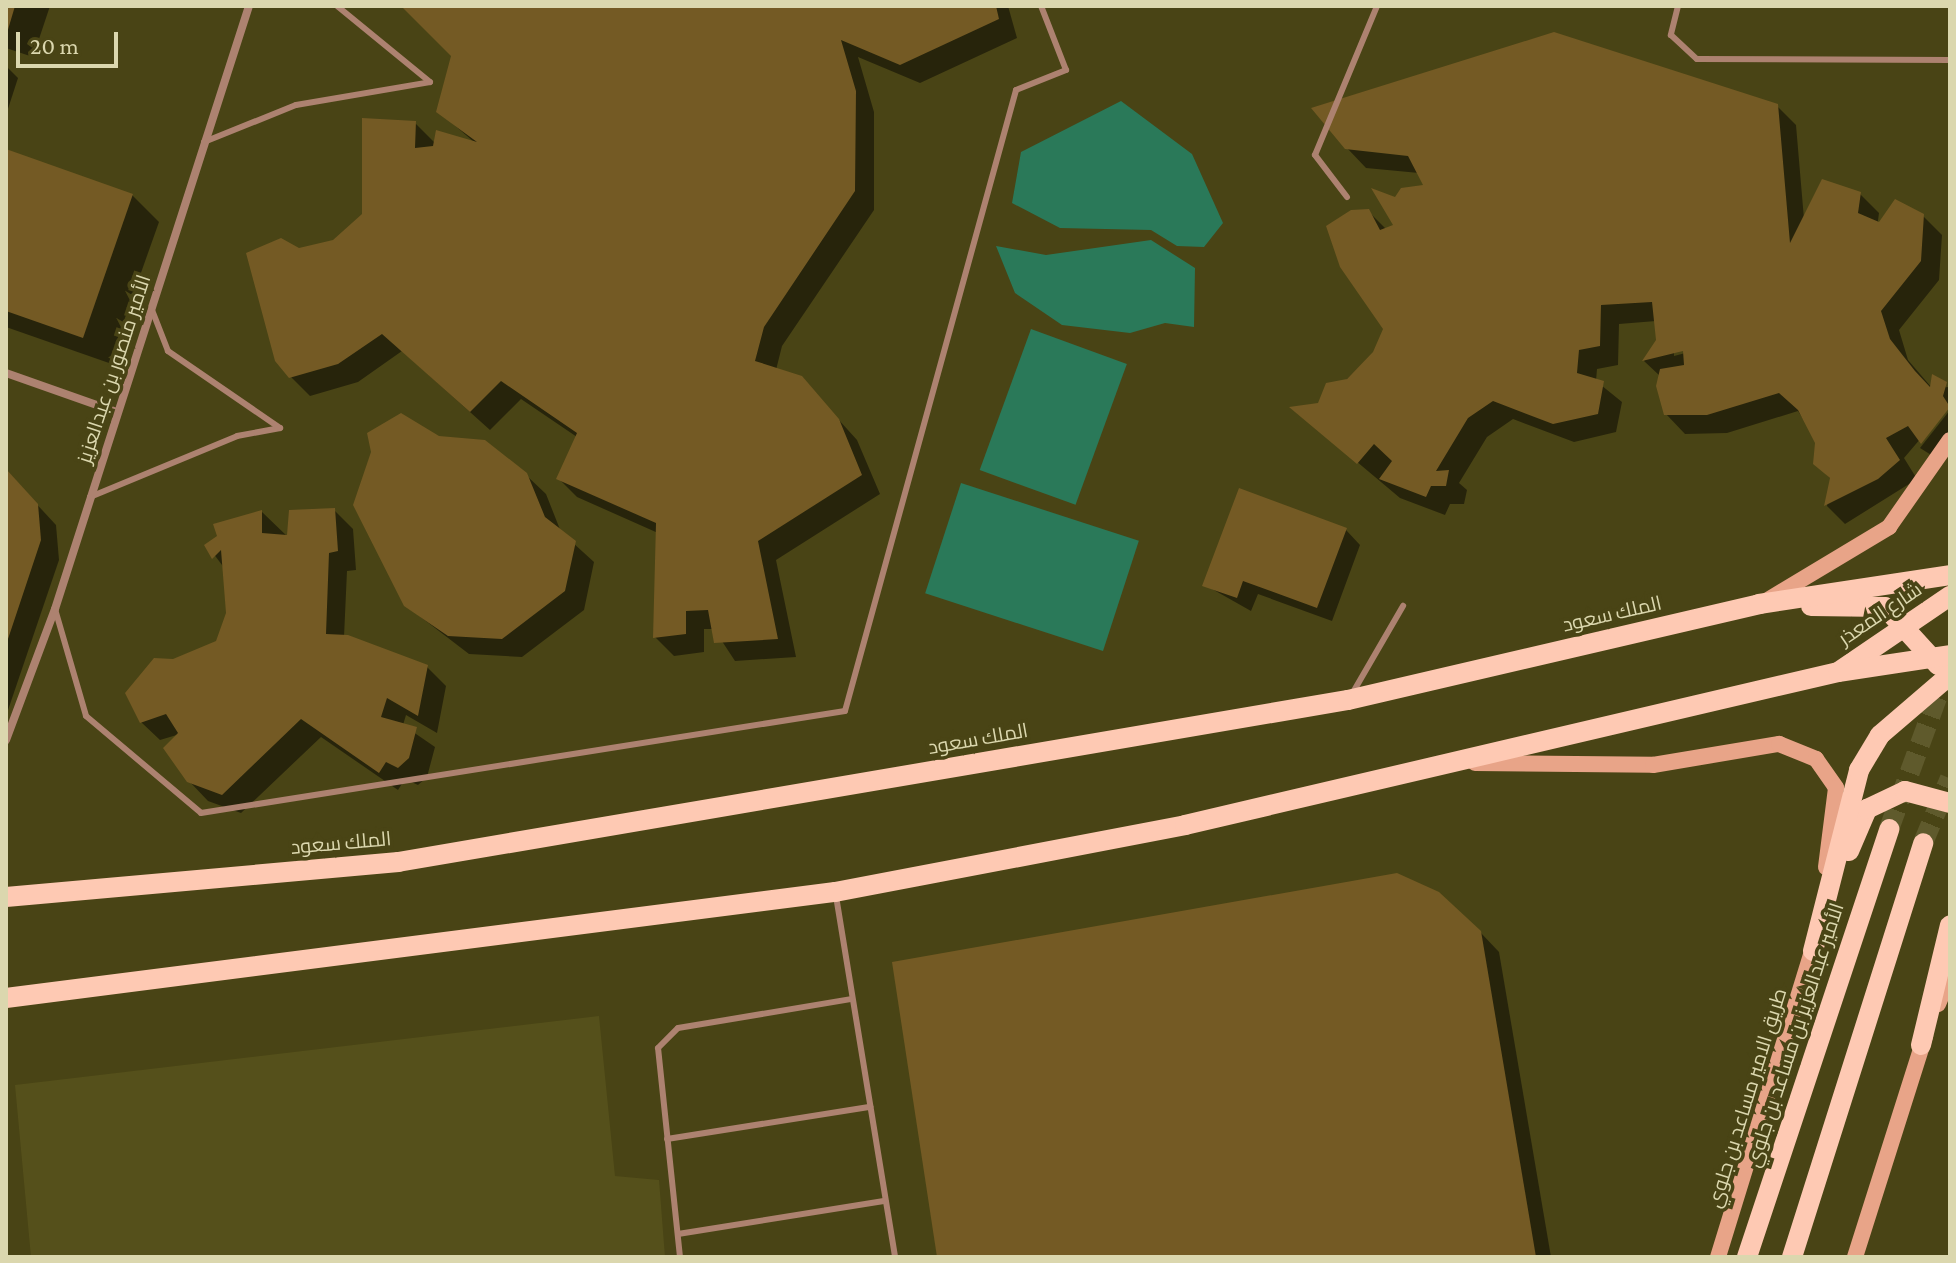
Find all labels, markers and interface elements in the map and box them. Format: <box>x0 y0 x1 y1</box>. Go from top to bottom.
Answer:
scale bar <box>20 16 122 66</box>
text: 20 m <box>30 32 79 59</box>
street label: الأمير منصور بن عبدالعزيز <box>72 272 156 466</box>
street label: شارع المعذر <box>1834 577 1926 651</box>
street label: الملك سعود <box>1560 591 1664 637</box>
street label: الملك سعود <box>926 718 1030 760</box>
street label: الملك سعود <box>290 827 392 859</box>
street label: الأمير عبدالعزيز بن مساعد بن جلوي <box>1741 900 1849 1170</box>
street label: طريق الامير مساعد بن جلوي <box>1702 985 1792 1211</box>

